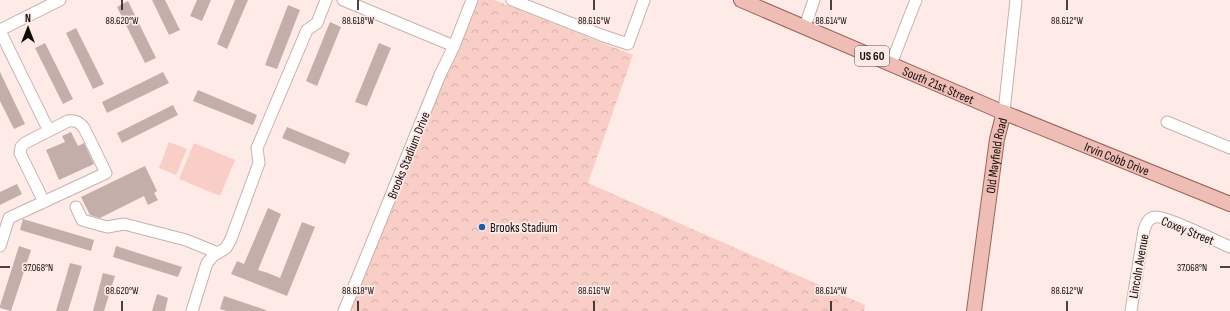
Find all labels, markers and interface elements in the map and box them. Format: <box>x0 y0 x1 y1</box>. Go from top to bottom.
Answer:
north arrow <box>8 8 48 48</box>
text: N <box>25 12 31 25</box>
text: 88.620°W <box>106 15 139 27</box>
text: 88.618°W <box>342 15 374 27</box>
text: 88.616°W <box>578 15 611 27</box>
text: 88.614°W <box>815 15 847 27</box>
text: 88.612°W <box>1051 15 1083 27</box>
road number: US 60 <box>855 46 889 66</box>
street label: South 21st Street <box>900 63 976 108</box>
street label: Brooks Stadium Drive <box>384 110 434 201</box>
street label: Old Mayfield Road <box>983 116 1011 195</box>
street label: Irvin Cobb Drive <box>1082 139 1152 180</box>
street label: Coxey Street <box>1159 213 1217 249</box>
place label: Brooks Stadium <box>490 220 558 236</box>
marker: Brooks Stadium <box>477 222 487 232</box>
street label: Lincoln Avenue <box>1125 233 1153 300</box>
text: 37.068°N <box>23 262 53 274</box>
text: 37.068°N <box>1177 262 1207 274</box>
text: 88.620°W <box>106 285 139 297</box>
text: 88.618°W <box>342 285 374 297</box>
text: 88.616°W <box>578 285 611 297</box>
text: 88.614°W <box>815 285 847 297</box>
text: 88.612°W <box>1051 285 1083 297</box>

